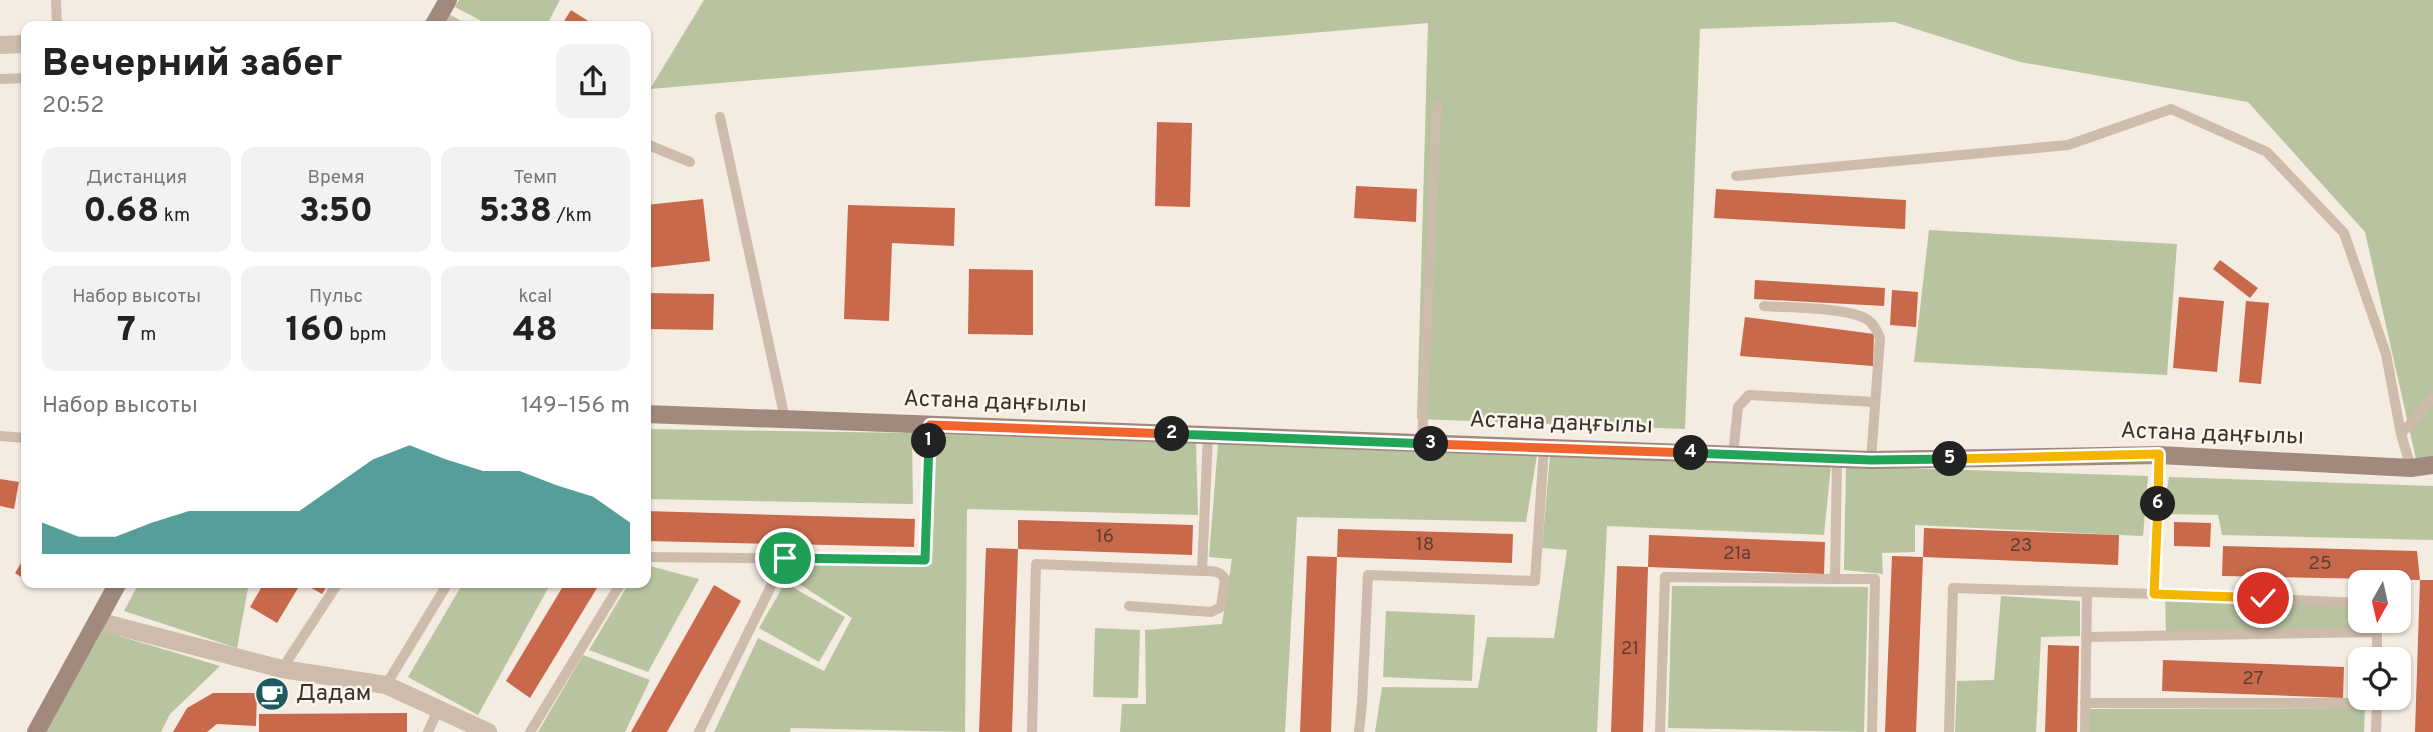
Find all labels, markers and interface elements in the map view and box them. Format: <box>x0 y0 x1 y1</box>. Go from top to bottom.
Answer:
text: Вечерний забег <box>42 41 342 90</box>
button: share <box>556 44 630 118</box>
text: 20:52 <box>42 92 104 121</box>
text: Дистанция <box>86 166 187 190</box>
text: Время <box>307 166 365 190</box>
text: Темп <box>513 166 557 190</box>
text: 0.68 <box>83 190 159 234</box>
text: 3:50 <box>299 190 373 234</box>
text: 5:38 <box>479 190 552 234</box>
text: km <box>159 204 190 228</box>
text: /km <box>552 204 592 228</box>
text: Набор высоты <box>72 285 201 309</box>
text: Пульс <box>309 285 363 309</box>
text: kcal <box>518 285 552 309</box>
text: 7 <box>117 309 136 353</box>
text: 160 <box>285 309 345 353</box>
text: 48 <box>513 309 558 353</box>
text: m <box>136 323 156 347</box>
text: bpm <box>345 323 387 347</box>
street label: Астана даңғылы <box>903 385 1087 421</box>
text: Набор высоты <box>42 392 198 421</box>
text: 149–156 m <box>521 392 630 421</box>
street label: Астана даңғылы <box>1469 406 1653 442</box>
pin: 2 <box>1154 416 1190 452</box>
street label: Астана даңғылы <box>2120 417 2304 453</box>
text: 2 <box>1166 421 1177 445</box>
pin: 1 <box>912 424 946 458</box>
pin: 3 <box>1414 426 1448 462</box>
text: 1 <box>925 428 932 452</box>
text: 3 <box>1425 431 1436 455</box>
pin: 4 <box>1674 435 1708 470</box>
text: 4 <box>1684 440 1697 464</box>
pin: 5 <box>1932 442 1968 476</box>
text: 5 <box>1944 446 1955 470</box>
pin: 6 <box>2140 486 2176 522</box>
text: 6 <box>2152 491 2163 515</box>
house number: 16 <box>1096 525 1114 549</box>
pin <box>755 528 815 588</box>
house number: 18 <box>1416 533 1434 557</box>
house number: 23 <box>2009 534 2033 558</box>
icon: arrive <box>766 539 804 577</box>
house number: 21а <box>1723 542 1751 566</box>
house number: 25 <box>2308 552 2332 576</box>
pin <box>2233 568 2293 628</box>
north arrow <box>2348 570 2412 634</box>
map controls <box>2348 570 2411 710</box>
icon: check <box>2244 579 2282 617</box>
house number: 21 <box>1621 637 1639 661</box>
button: locate <box>2348 647 2411 710</box>
house number: 27 <box>2242 667 2264 691</box>
cafe icon: Дадам <box>253 675 291 713</box>
place label: Дадам <box>296 680 371 709</box>

